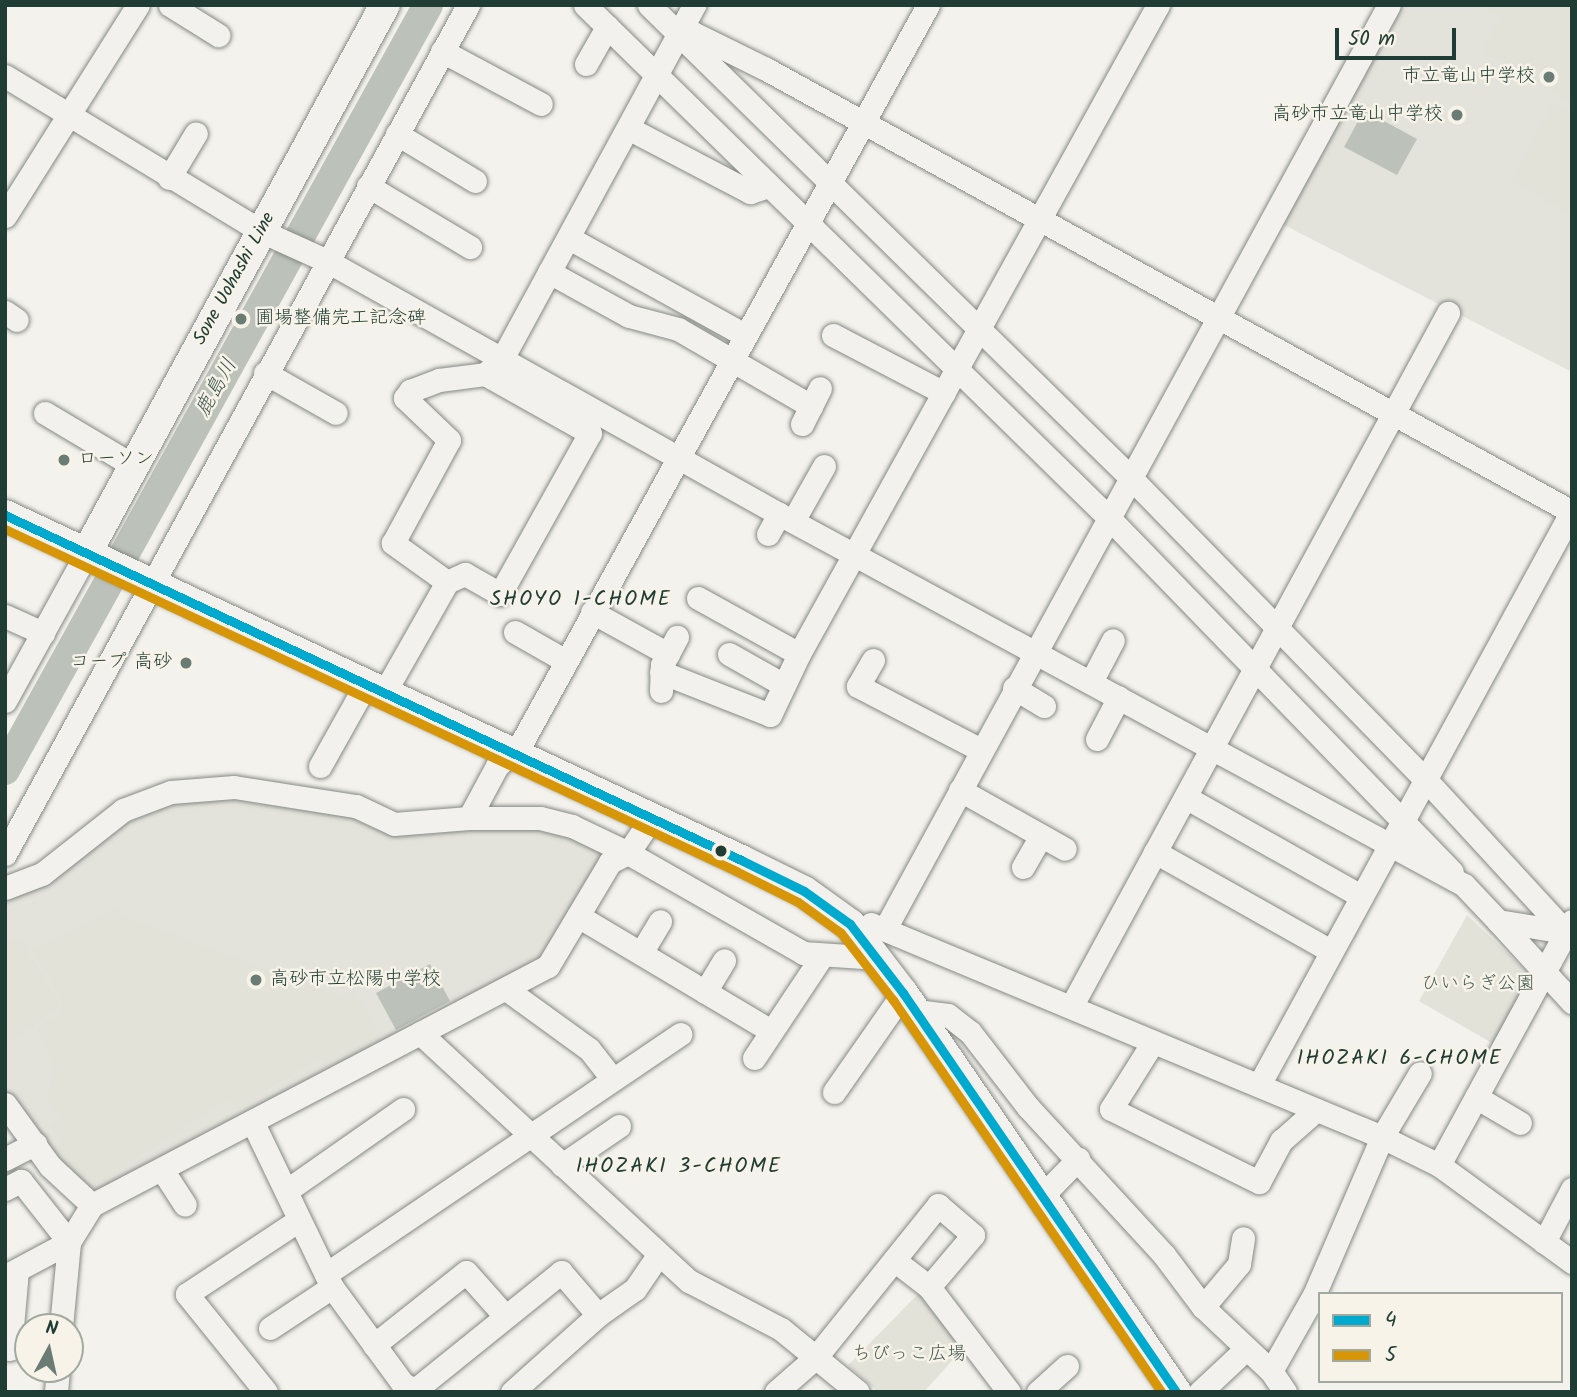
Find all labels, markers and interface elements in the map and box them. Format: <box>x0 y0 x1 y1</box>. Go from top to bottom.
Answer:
scale bar <box>1339 14 1460 58</box>
text: 50 m <box>1348 23 1395 56</box>
place label: 市立竜山中学校 <box>1402 66 1535 88</box>
marker: 市立竜山中学校 <box>1541 69 1557 85</box>
place label: 高砂市立竜山中学校 <box>1272 104 1443 126</box>
marker: 高砂市立竜山中学校 <box>1449 107 1465 123</box>
street label: Sone Uohashi Line <box>189 209 281 349</box>
place label: 圃場整備完工記念碑 <box>255 308 426 330</box>
marker: 圃場整備完工記念碑 <box>233 311 249 327</box>
water label: 鹿島川 <box>191 354 243 422</box>
place label: ローソン <box>78 449 154 471</box>
marker: ローソン <box>56 452 72 468</box>
district label: SHOYO 1-CHOME <box>492 587 670 613</box>
place label: コープ 高砂 <box>69 652 172 674</box>
marker: コープ 高砂 <box>178 655 194 671</box>
unlabelled marker <box>714 844 728 858</box>
place label: 高砂市立松陽中学校 <box>270 969 441 991</box>
marker: 高砂市立松陽中学校 <box>248 972 264 988</box>
park label: ひいらぎ公園 <box>1421 974 1535 996</box>
district label: IHOZAKI 6-CHOME <box>1299 1046 1501 1072</box>
district label: IHOZAKI 3-CHOME <box>578 1154 780 1180</box>
legend <box>1318 1292 1563 1383</box>
text: 4 <box>1385 1304 1397 1337</box>
north arrow <box>14 1313 84 1383</box>
text: N <box>44 1313 60 1345</box>
text: 5 <box>1385 1339 1396 1372</box>
park label: ちびっこ広場 <box>852 1344 966 1366</box>

